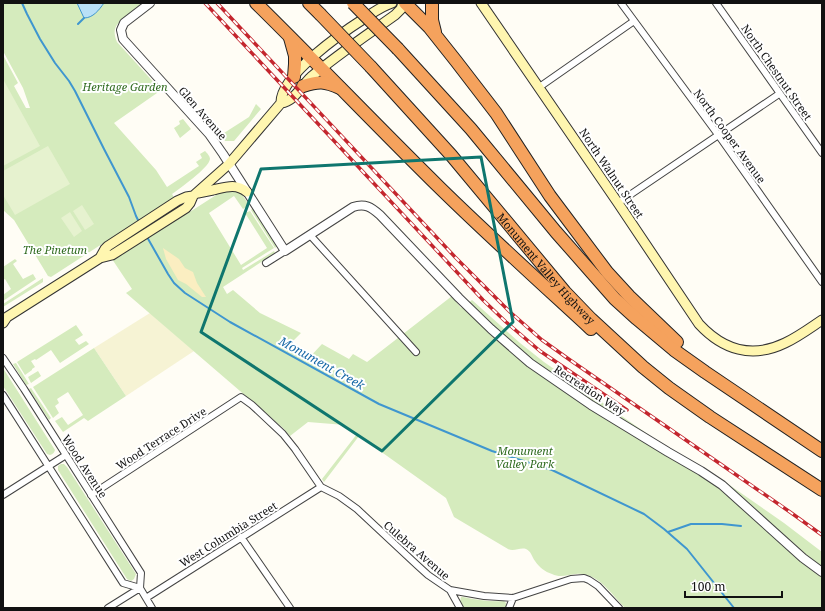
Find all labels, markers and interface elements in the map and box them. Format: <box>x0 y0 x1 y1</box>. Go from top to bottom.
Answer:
street label: North Chestnut Street <box>738 21 816 123</box>
park label: Heritage Garden <box>82 79 168 94</box>
street label: Glen Avenue <box>176 83 231 143</box>
street label: North Cooper Avenue <box>691 86 769 186</box>
street label: North Walnut Street <box>576 125 648 221</box>
street label: Monument Valley Highway <box>494 209 599 328</box>
park label: The Pinetum <box>23 242 87 257</box>
water label: Monument Creek <box>275 332 369 394</box>
street label: Recreation Way <box>551 361 629 419</box>
street label: Wood Terrace Drive <box>113 403 209 473</box>
street label: Wood Avenue <box>59 432 111 501</box>
park label: Monument Valley Park <box>496 443 555 471</box>
street label: West Columbia Street <box>176 498 280 570</box>
street label: Culebra Avenue <box>381 517 453 583</box>
scale bar <box>685 573 782 599</box>
text: 100 m <box>691 578 726 595</box>

